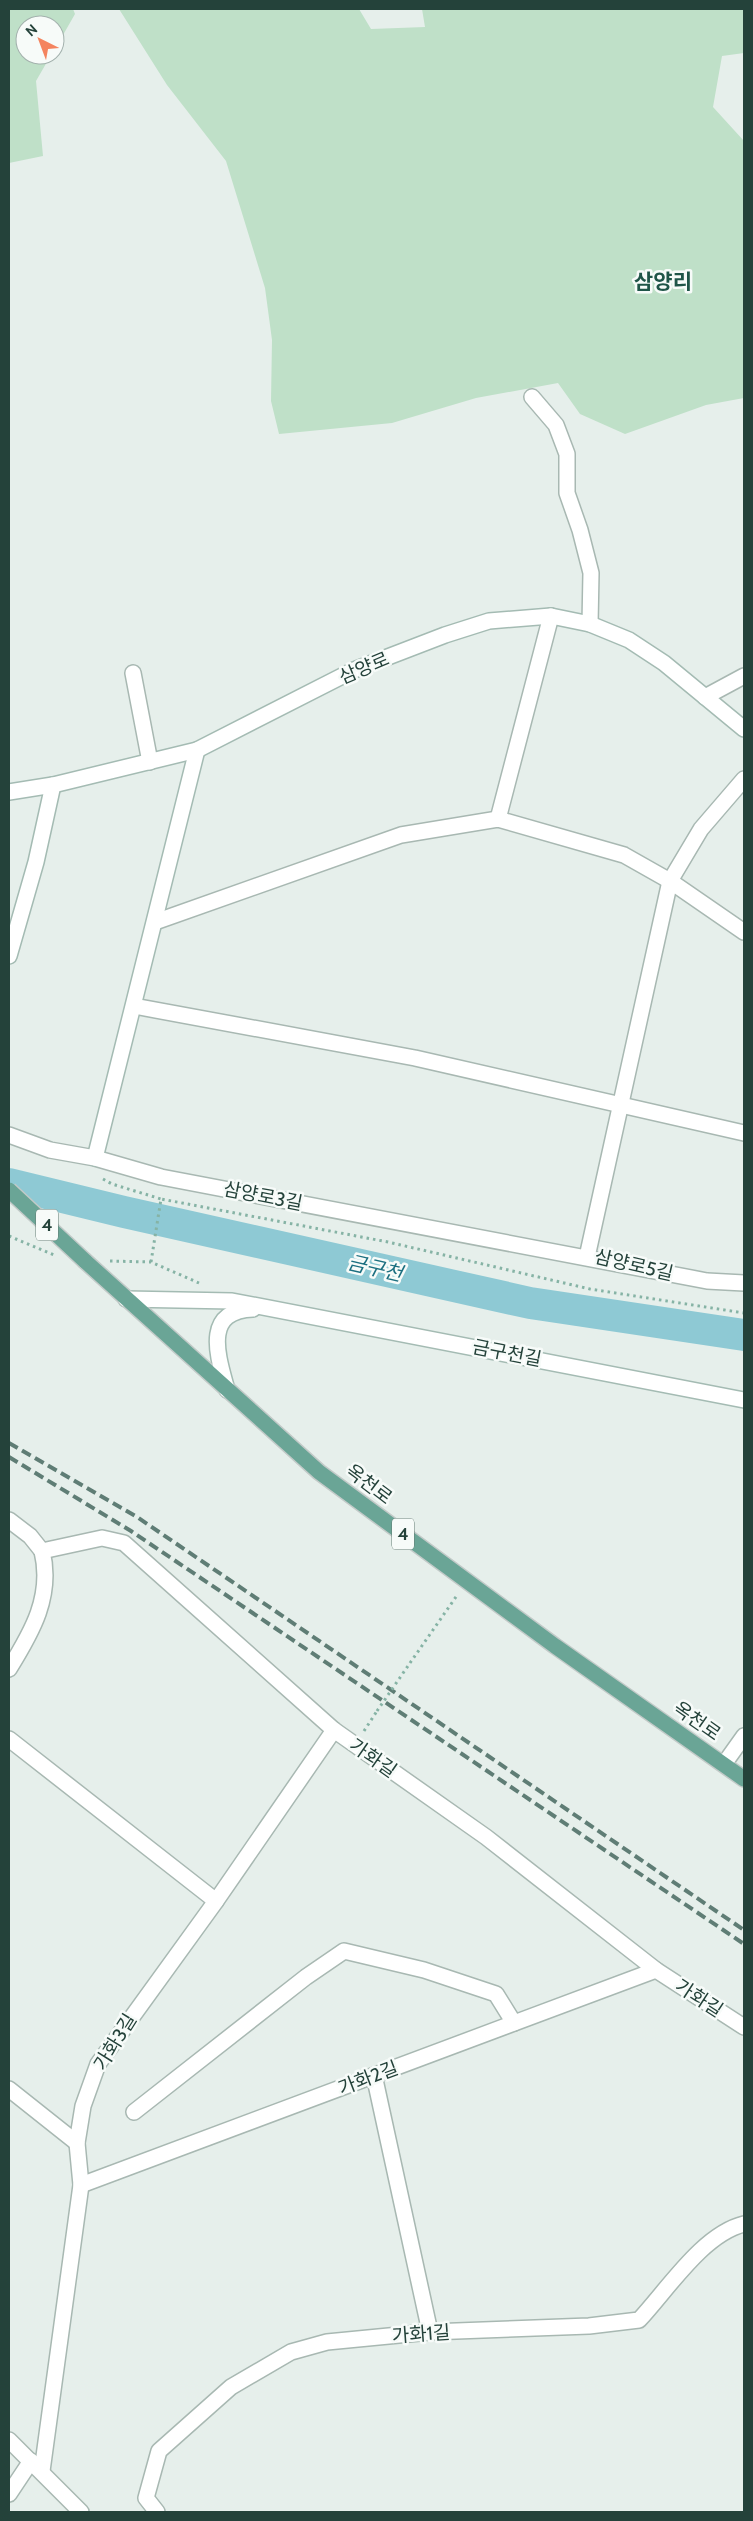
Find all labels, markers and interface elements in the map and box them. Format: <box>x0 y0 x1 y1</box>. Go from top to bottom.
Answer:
north arrow <box>15 15 65 65</box>
text: N <box>22 20 41 40</box>
district label: 삼양리 <box>634 269 692 294</box>
street label: 삼양로 <box>335 647 393 689</box>
street label: 삼양로3길 <box>221 1177 305 1215</box>
road number: 4 <box>36 1210 58 1240</box>
street label: 삼양로5길 <box>592 1245 676 1285</box>
water label: 금구천 <box>345 1250 407 1286</box>
street label: 금구천길 <box>470 1335 544 1371</box>
street label: 옥천로 <box>341 1459 397 1509</box>
road number: 4 <box>392 1518 414 1550</box>
street label: 옥천로 <box>669 1697 725 1745</box>
street label: 가화길 <box>345 1734 401 1782</box>
street label: 가화길 <box>671 1974 727 2022</box>
street label: 가화3길 <box>89 2009 141 2075</box>
street label: 가화2길 <box>335 2056 401 2100</box>
street label: 가화1길 <box>391 2320 451 2348</box>

